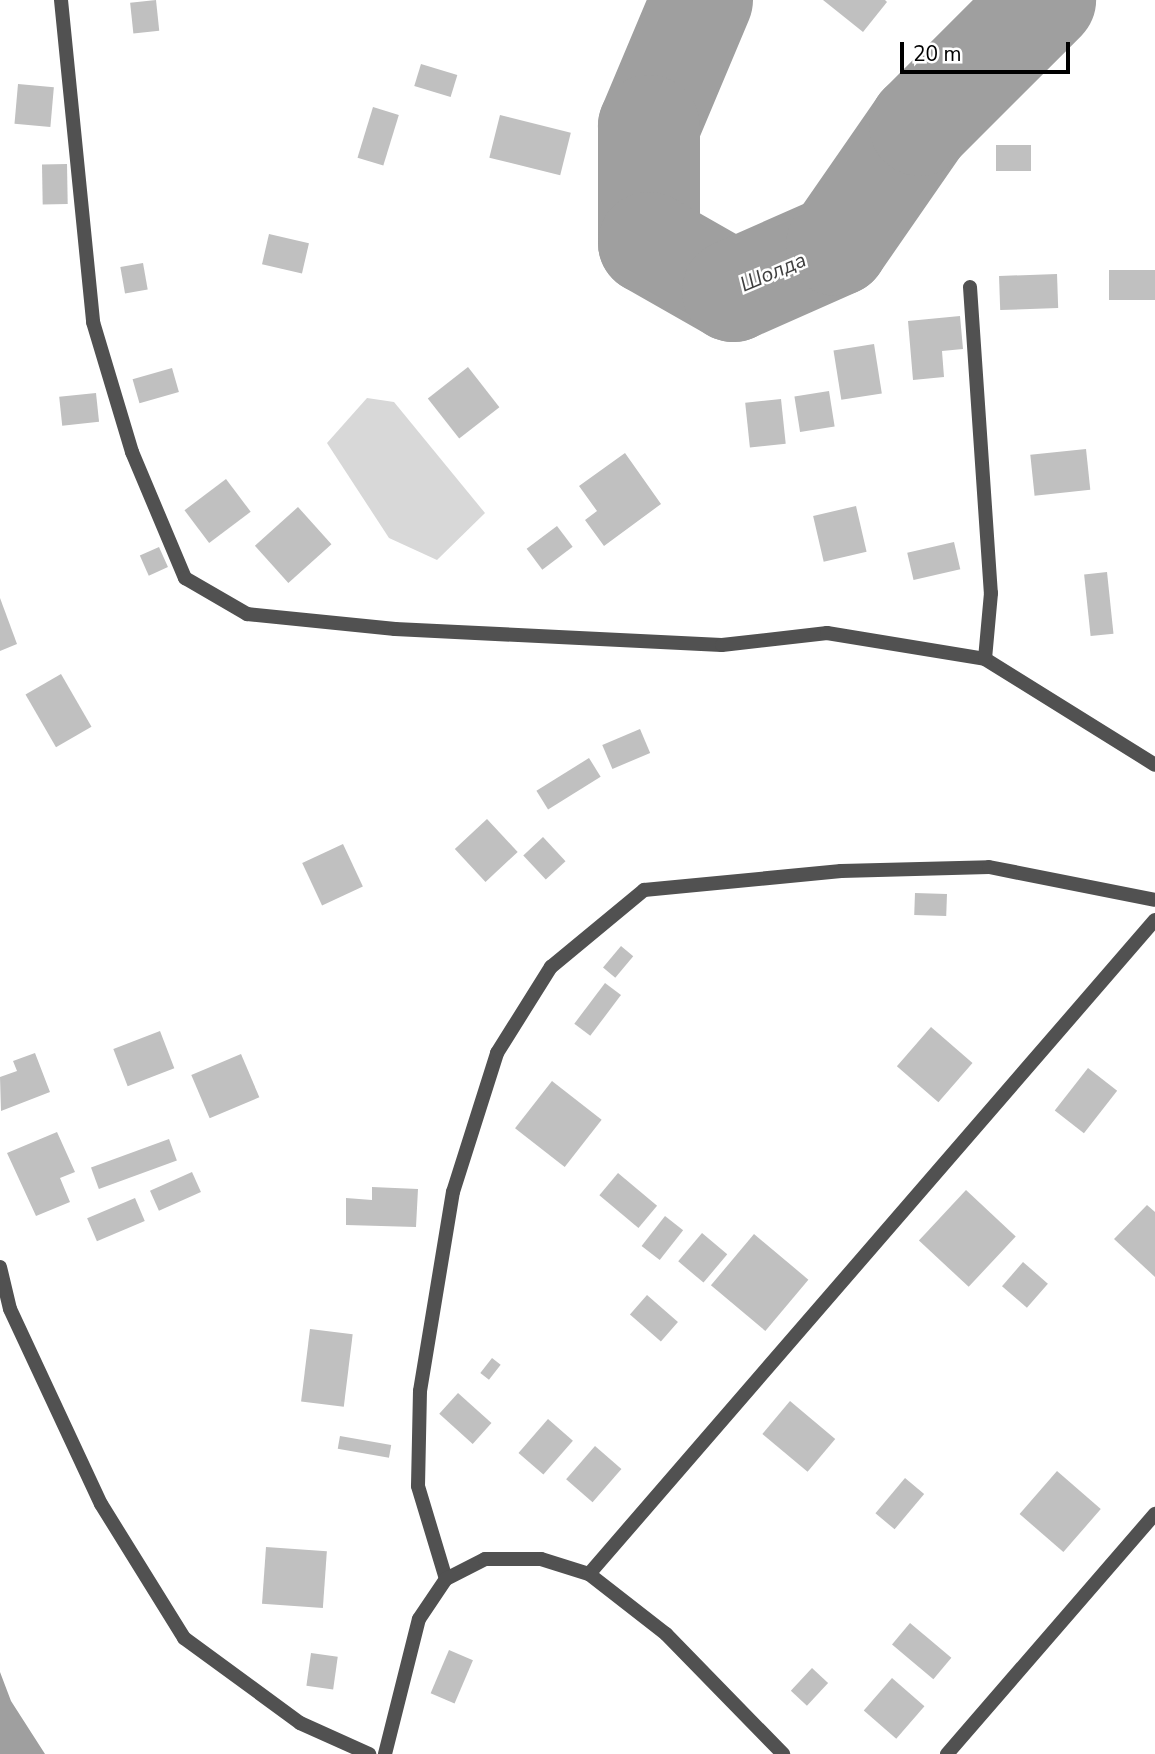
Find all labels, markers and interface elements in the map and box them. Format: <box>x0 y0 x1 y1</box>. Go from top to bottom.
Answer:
scale bar <box>903 28 1073 72</box>
text: 20 m <box>913 40 962 68</box>
water label: Шолда <box>736 247 810 297</box>

